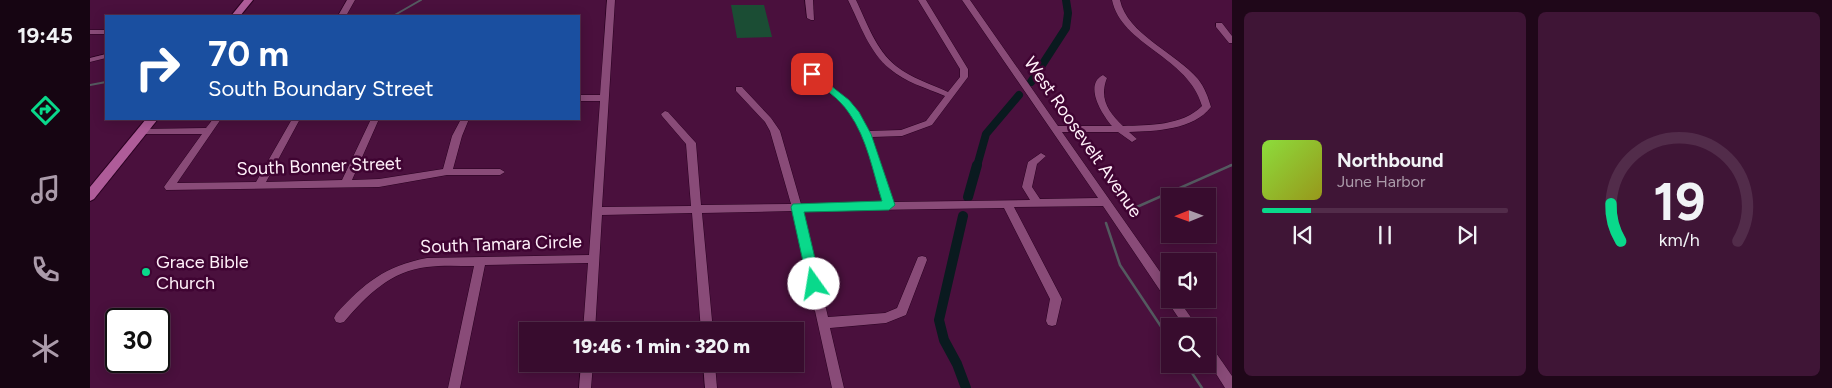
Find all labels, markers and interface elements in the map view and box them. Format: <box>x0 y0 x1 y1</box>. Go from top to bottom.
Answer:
text: 19:45 <box>17 22 73 49</box>
text: 70 m <box>208 33 289 75</box>
icon: right <box>125 35 190 100</box>
street label: West Roosevelt Avenue <box>1019 52 1147 222</box>
pin <box>791 53 833 95</box>
icon: arrive <box>798 60 826 88</box>
text: South Boundary Street <box>208 75 433 102</box>
icon: directions <box>28 93 63 128</box>
text: Northbound <box>1337 149 1444 172</box>
street label: South Bonner Street <box>236 152 402 180</box>
text: 19 <box>1653 171 1705 233</box>
icon: music <box>28 172 63 207</box>
text: June Harbor <box>1337 172 1425 191</box>
north arrow <box>1161 188 1216 242</box>
map controls <box>1161 188 1216 373</box>
icon: previous <box>1289 221 1317 249</box>
icon: pause <box>1371 221 1399 249</box>
icon: next <box>1453 221 1481 249</box>
text: km/h <box>1659 229 1699 250</box>
street label: South Tamara Circle <box>420 230 582 258</box>
place label: Grace Bible Church <box>156 251 249 294</box>
icon: phone <box>28 252 63 287</box>
button: sound <box>1161 253 1216 308</box>
position arrow <box>787 257 839 309</box>
marker: Grace Bible Church <box>140 266 152 278</box>
speed limit sign: 30 <box>105 308 170 373</box>
button: search <box>1161 318 1216 373</box>
icon: climate <box>28 331 63 366</box>
text: 19:46 · 1 min · 320 m <box>573 335 750 358</box>

